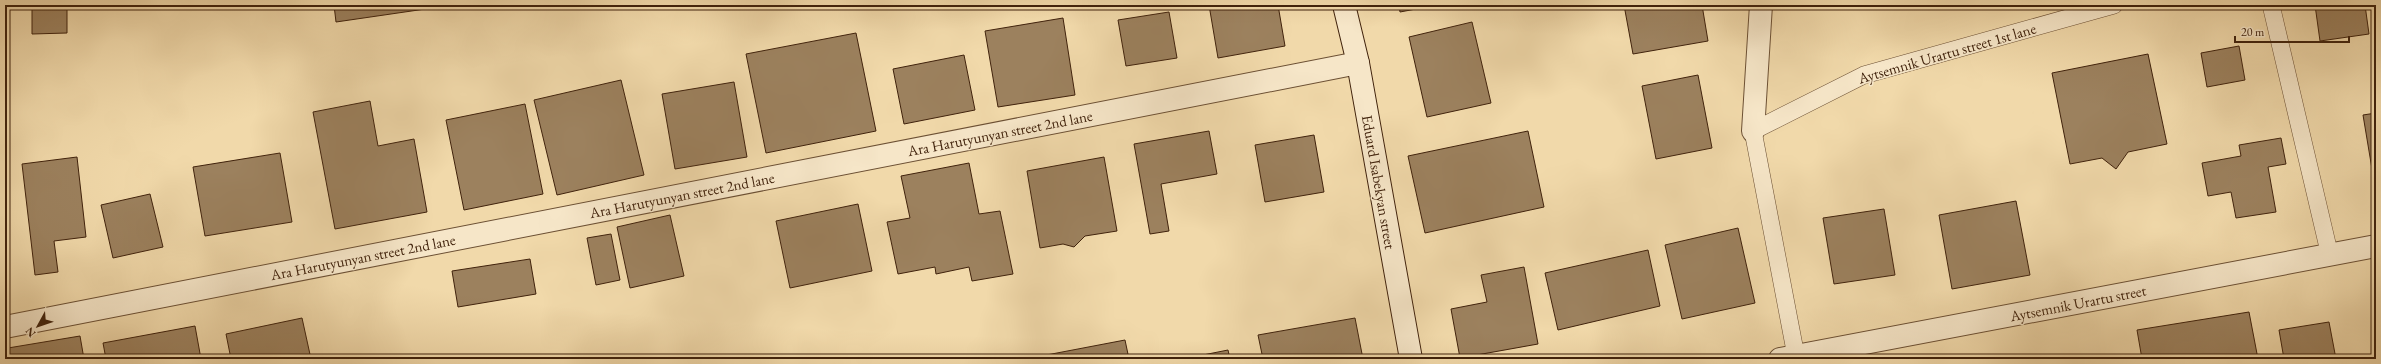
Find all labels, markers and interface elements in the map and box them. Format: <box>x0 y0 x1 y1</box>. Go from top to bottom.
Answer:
street label: Aytsemnik Urartu street 1st lane <box>1855 18 2038 88</box>
scale bar <box>2235 18 2349 44</box>
text: 20 m <box>2241 24 2265 40</box>
street label: Ara Harutyunyan street 2nd lane <box>905 106 1094 160</box>
street label: Eduard Isabekyan street <box>1358 113 1400 251</box>
street label: Ara Harutyunyan street 2nd lane <box>587 168 776 222</box>
street label: Ara Harutyunyan street 2nd lane <box>268 230 457 284</box>
street label: Aytsemnik Urartu street <box>2007 280 2148 326</box>
north arrow <box>18 306 58 346</box>
text: N <box>22 324 39 340</box>

